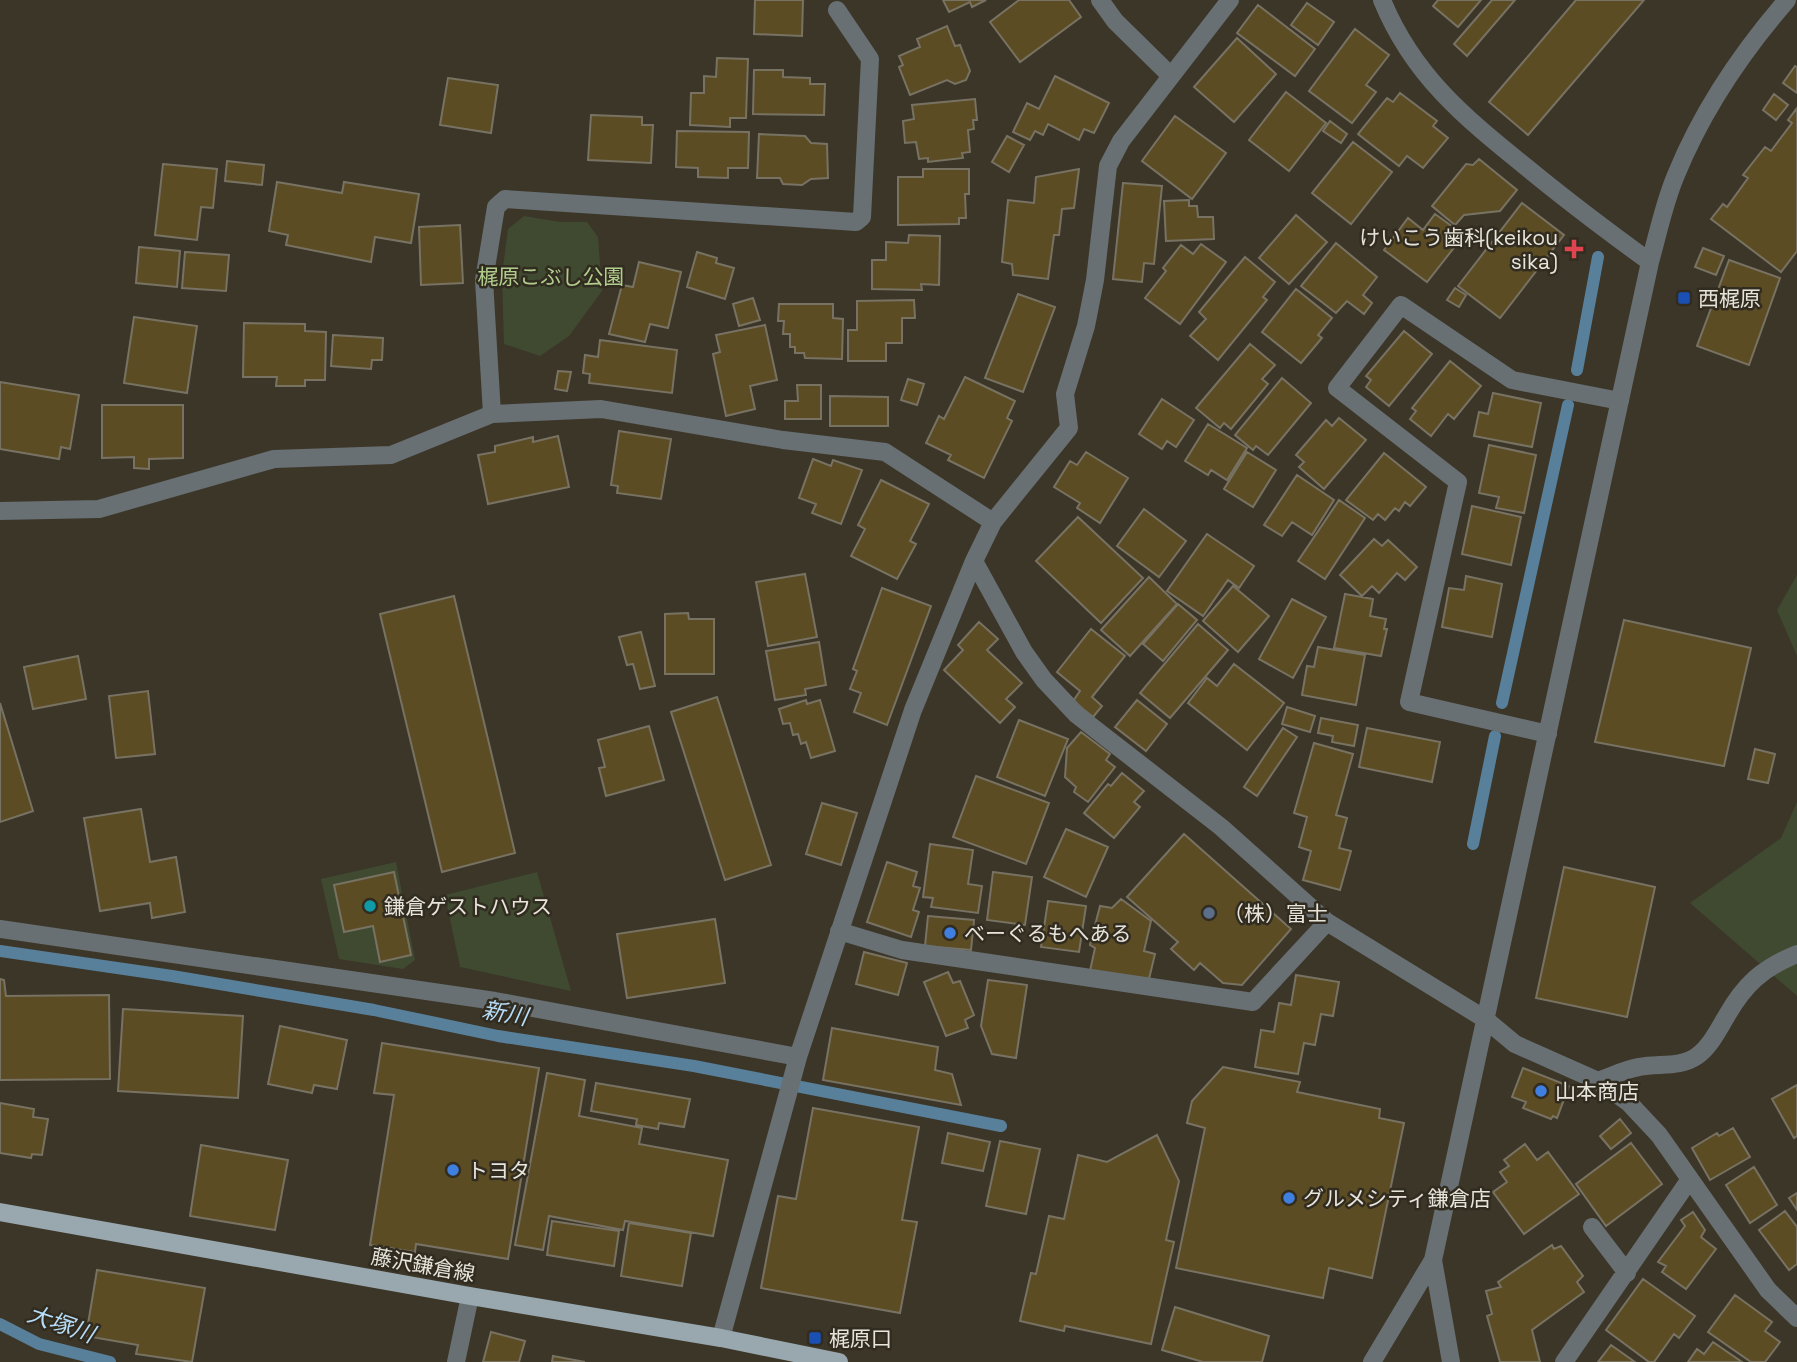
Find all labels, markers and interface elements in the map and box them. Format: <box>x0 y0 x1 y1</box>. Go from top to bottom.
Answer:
place label: けいこう歯科(keikou sika) <box>1359 224 1558 275</box>
marker: けいこう歯科(keikou sika) <box>1564 239 1584 259</box>
park label: 梶原こぶし公園 <box>478 263 625 290</box>
place label: 西梶原 <box>1698 285 1761 312</box>
marker: 西梶原 <box>1676 290 1692 306</box>
place label: 鎌倉ゲストハウス <box>384 893 552 920</box>
marker: 鎌倉ゲストハウス <box>362 898 378 914</box>
place label: （株）富士 <box>1223 900 1328 927</box>
marker: （株）富士 <box>1201 905 1217 921</box>
place label: べーぐるもへある <box>964 920 1132 947</box>
marker: べーぐるもへある <box>942 925 958 941</box>
water label: 新川 <box>480 994 533 1032</box>
place label: 山本商店 <box>1555 1078 1639 1105</box>
marker: 山本商店 <box>1533 1083 1549 1099</box>
place label: トヨタ <box>467 1157 530 1184</box>
marker: トヨタ <box>445 1162 461 1178</box>
place label: グルメシティ鎌倉店 <box>1303 1185 1491 1212</box>
marker: グルメシティ鎌倉店 <box>1281 1190 1297 1206</box>
street label: 藤沢鎌倉線 <box>369 1243 477 1287</box>
water label: 大塚川 <box>23 1299 101 1350</box>
place label: 梶原口 <box>829 1325 892 1352</box>
marker: 梶原口 <box>807 1330 823 1346</box>

